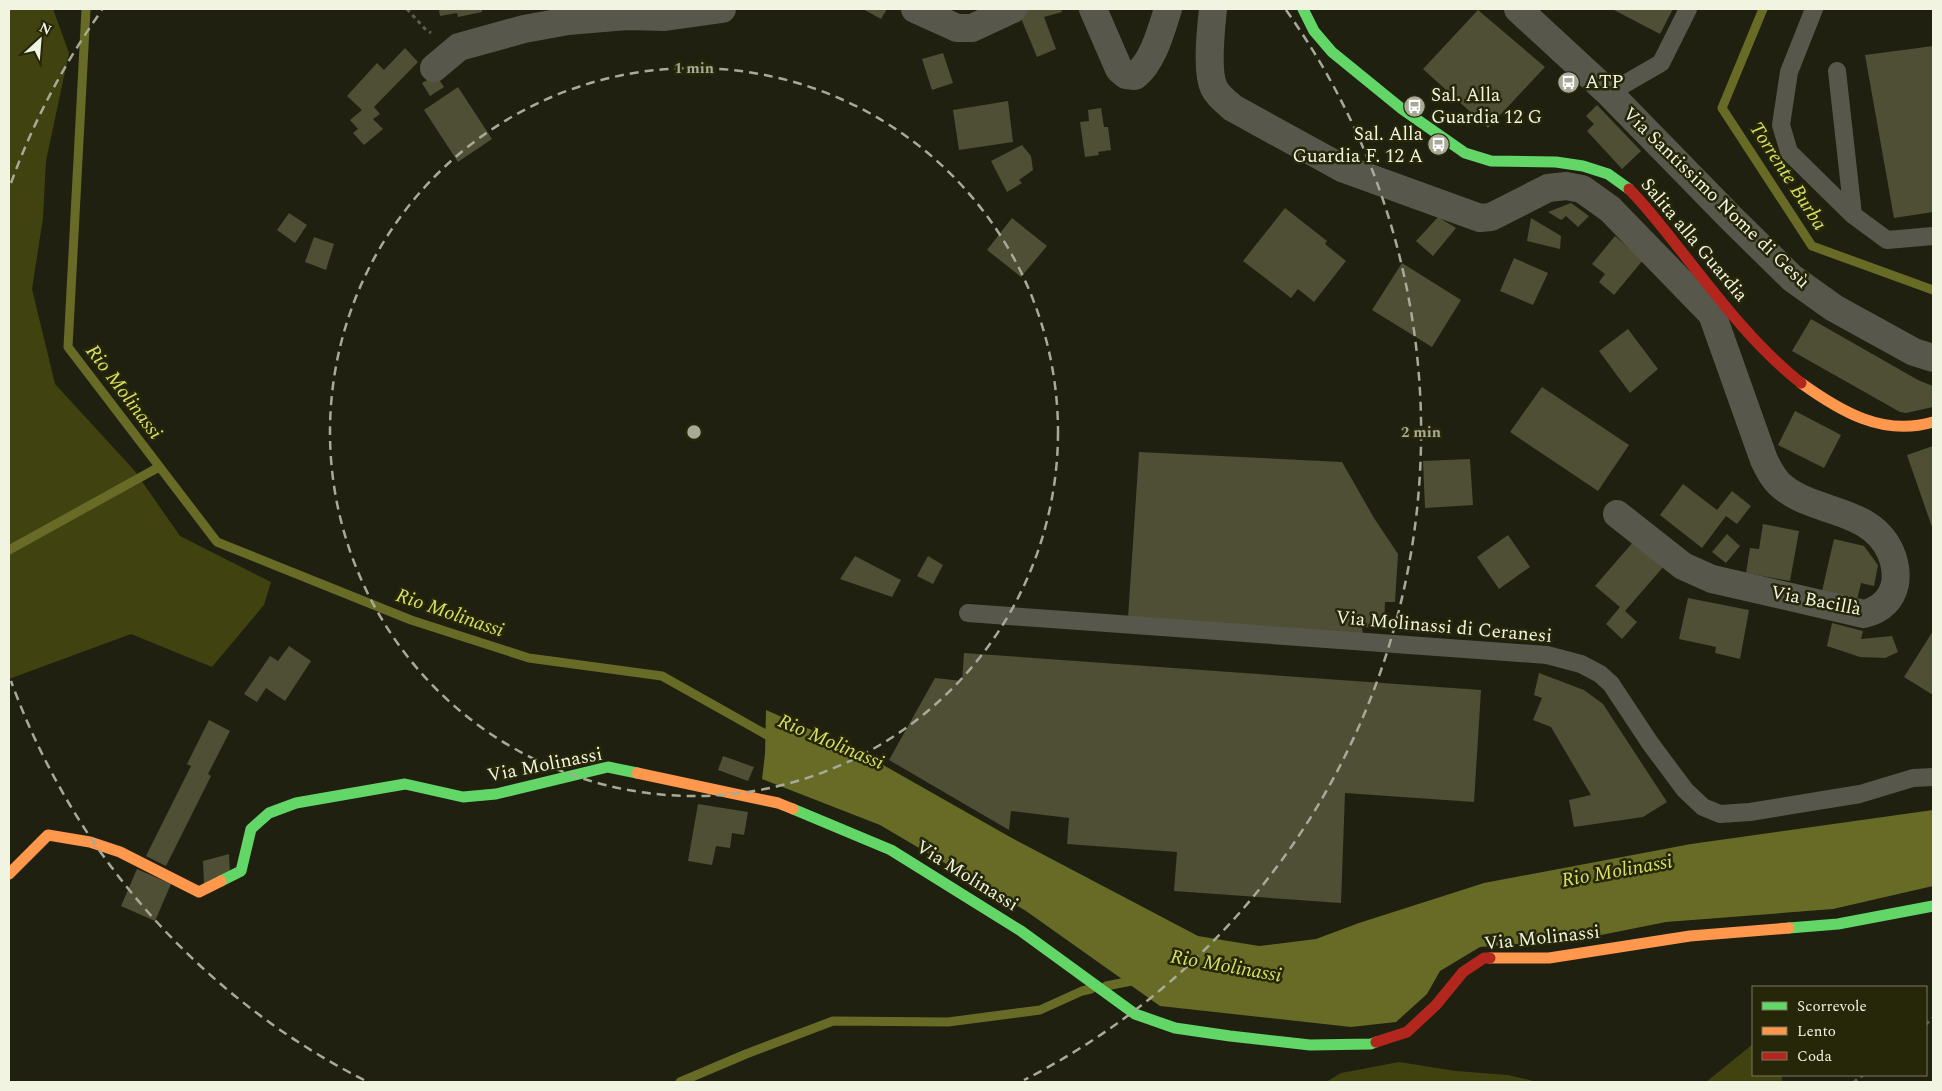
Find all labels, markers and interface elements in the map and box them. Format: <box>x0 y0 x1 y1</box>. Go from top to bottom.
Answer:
north arrow <box>15 15 65 65</box>
text: N <box>36 17 55 41</box>
text: 1 min <box>674 57 714 80</box>
place label: ATP <box>1585 68 1624 97</box>
bus stop icon: ATP <box>1557 70 1581 94</box>
place label: Sal. Alla Guardia 12 G <box>1431 81 1542 132</box>
bus stop icon: Sal. Alla Guardia 12 G <box>1403 94 1427 118</box>
street label: Via Santissimo Nome di Gesù <box>1616 100 1817 296</box>
water label: Torrente Burba <box>1742 116 1834 236</box>
place label: Sal. Alla Guardia F. 12 A <box>1292 120 1424 171</box>
bus stop icon: Sal. Alla Guardia F. 12 A <box>1427 133 1451 157</box>
street label: Salita alla Guardia <box>1633 172 1755 309</box>
water label: Rio Molinassi <box>78 338 170 446</box>
text: 2 min <box>1401 421 1441 444</box>
centre of rings <box>685 423 703 441</box>
street label: Via Bacillà <box>1768 578 1864 624</box>
water label: Rio Molinassi <box>392 580 508 646</box>
street label: Via Molinassi di Ceranesi <box>1335 603 1553 651</box>
water label: Rio Molinassi <box>773 706 889 778</box>
street label: Via Molinassi <box>485 740 605 790</box>
street label: Via Molinassi <box>910 833 1024 919</box>
water label: Rio Molinassi <box>1559 846 1675 896</box>
street label: Via Molinassi <box>1483 917 1601 959</box>
water label: Rio Molinassi <box>1168 941 1284 991</box>
legend <box>1752 986 1927 1076</box>
text: Scorrevole <box>1797 995 1867 1018</box>
text: Lento <box>1797 1020 1836 1043</box>
text: Coda <box>1797 1045 1832 1068</box>

